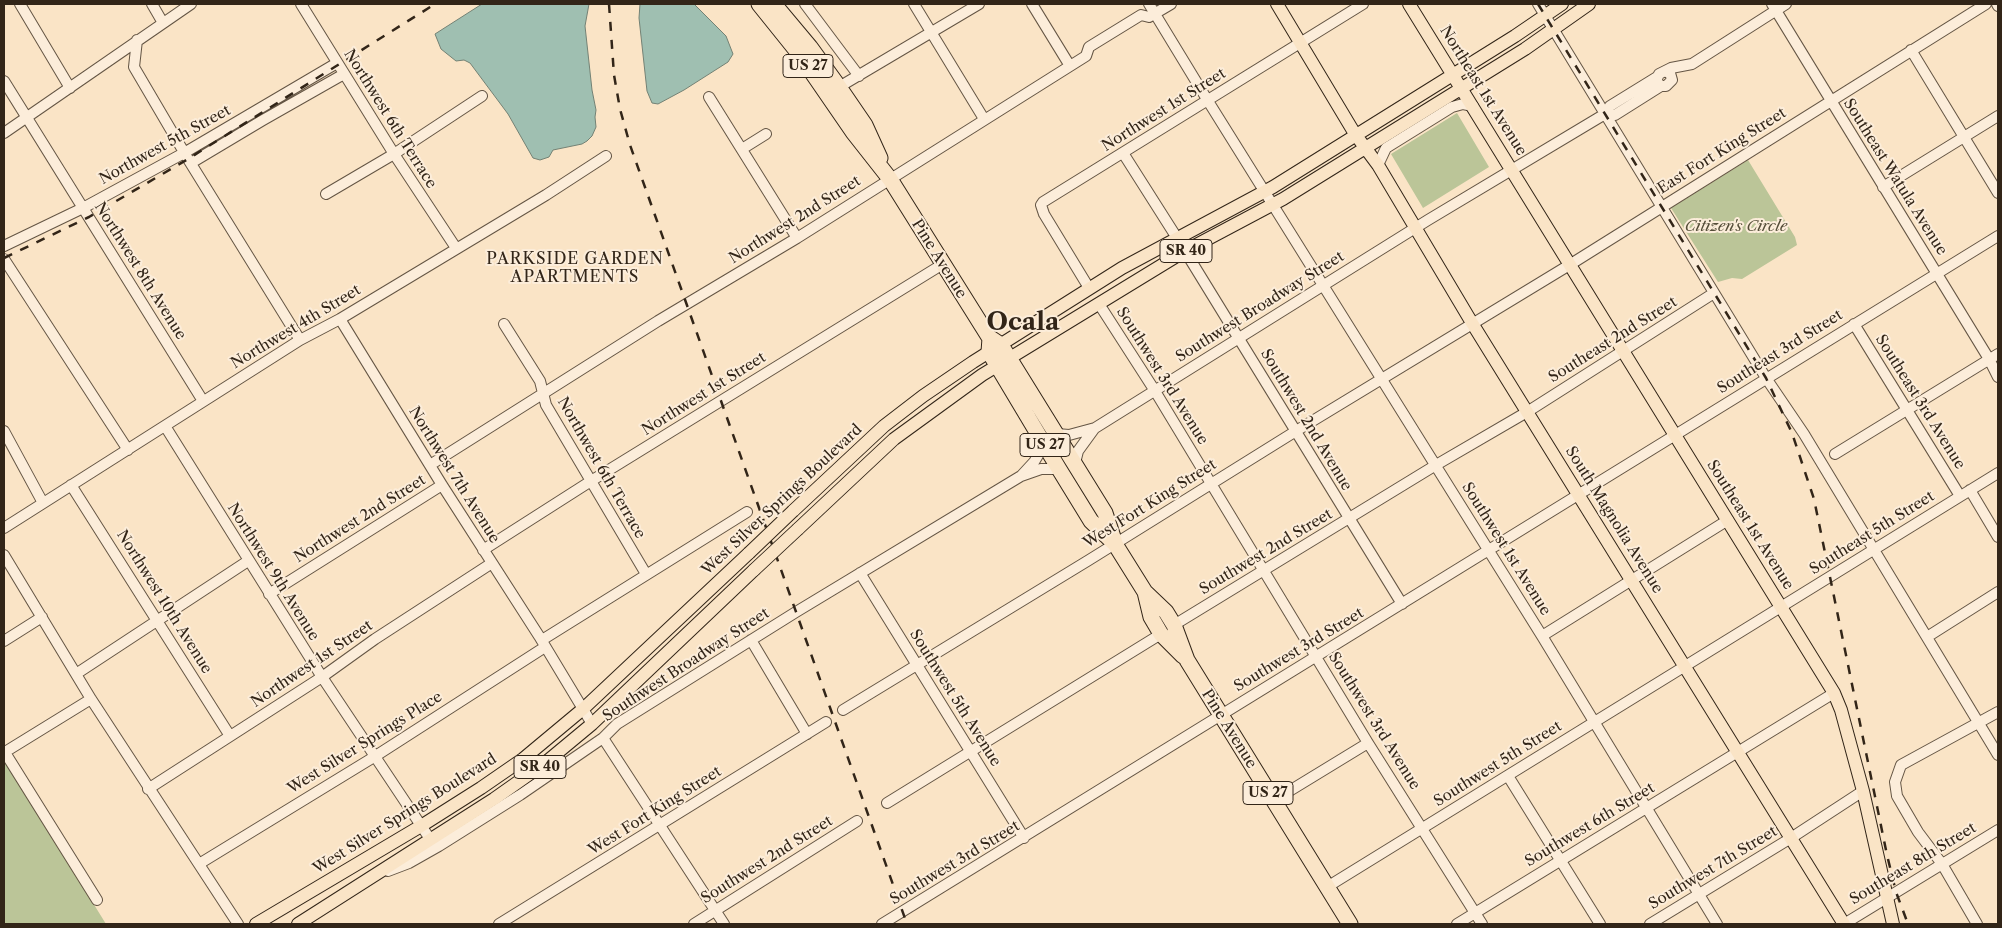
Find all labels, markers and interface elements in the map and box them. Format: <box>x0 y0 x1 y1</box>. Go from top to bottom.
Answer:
street label: Northeast 1st Avenue <box>1436 23 1530 159</box>
street label: Northwest 6th Terrace <box>340 46 440 192</box>
road number: US 27 <box>783 54 833 78</box>
street label: Northwest 1st Street <box>1099 65 1229 155</box>
street label: Southeast Watula Avenue <box>1839 95 1951 259</box>
street label: Northwest 5th Street <box>96 101 234 189</box>
street label: East Fort King Street <box>1654 104 1790 198</box>
street label: Northwest 2nd Street <box>726 172 864 268</box>
street label: Northwest 8th Avenue <box>90 199 190 343</box>
street label: Pine Avenue <box>908 216 970 302</box>
park label: Citizen's Circle <box>1685 218 1787 236</box>
road number: SR 40 <box>1160 240 1212 262</box>
street label: Southwest Broadway Street <box>1173 248 1347 366</box>
district label: PARKSIDE GARDEN APARTMENTS <box>484 249 666 287</box>
street label: Northwest 4th Street <box>228 281 364 373</box>
street label: Southeast 2nd Street <box>1546 293 1680 387</box>
street label: Southwest 3rd Avenue <box>1112 304 1212 448</box>
street label: Southeast 3rd Street <box>1714 306 1846 398</box>
district label: Ocala <box>986 308 1060 338</box>
street label: Southeast 3rd Avenue <box>1871 332 1969 472</box>
street label: Southwest 2nd Avenue <box>1256 346 1356 494</box>
street label: Northwest 1st Street <box>639 349 769 439</box>
street label: Northwest 6th Terrace <box>553 394 649 542</box>
street label: Northwest 7th Avenue <box>405 404 503 546</box>
street label: West Silver Springs Boulevard <box>698 421 866 579</box>
road number: US 27 <box>1020 434 1070 456</box>
street label: South Magnolia Avenue <box>1561 443 1667 597</box>
street label: West Fort King Street <box>1080 456 1220 552</box>
street label: Southeast 1st Avenue <box>1703 457 1797 593</box>
street label: Northwest 2nd Street <box>291 471 429 567</box>
street label: Southwest 1st Avenue <box>1458 479 1554 619</box>
street label: Southeast 5th Street <box>1806 487 1938 579</box>
street label: Northwest 9th Avenue <box>223 500 323 644</box>
street label: Southwest 2nd Street <box>1196 505 1336 599</box>
street label: Northwest 10th Avenue <box>112 527 216 677</box>
street label: Southwest Broadway Street <box>599 604 773 726</box>
street label: Southwest 3rd Street <box>1231 604 1367 696</box>
street label: Northwest 1st Street <box>248 617 376 711</box>
street label: Southwest 5th Avenue <box>905 626 1005 770</box>
street label: Southwest 3rd Avenue <box>1324 649 1424 793</box>
street label: Pine Avenue <box>1198 686 1260 772</box>
street label: West Silver Springs Place <box>284 688 446 798</box>
street label: Southwest 5th Street <box>1431 717 1565 811</box>
street label: West Silver Springs Boulevard <box>310 750 500 878</box>
road number: SR 40 <box>514 756 566 779</box>
street label: West Fort King Street <box>585 763 725 859</box>
street label: Southwest 6th Street <box>1522 779 1658 871</box>
road number: US 27 <box>1243 781 1293 804</box>
street label: Southwest 2nd Street <box>698 812 836 908</box>
street label: Southwest 3rd Street <box>887 817 1023 909</box>
street label: Southeast 8th Street <box>1847 819 1979 909</box>
street label: Southwest 7th Street <box>1646 823 1780 913</box>

